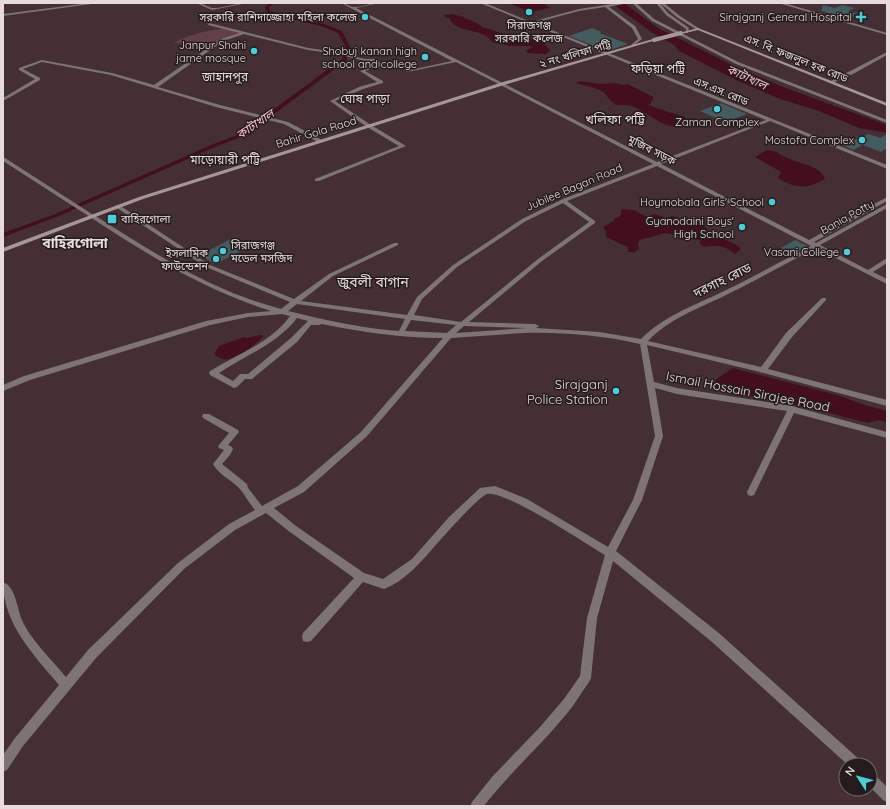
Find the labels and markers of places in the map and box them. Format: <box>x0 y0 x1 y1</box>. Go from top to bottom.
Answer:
marker: সিরাজগঞ্জ সরকারি কলেজ <box>524 7 534 17</box>
place label: সরকারি রাশিদাজ্জোহা মহিলা কলেজ <box>198 10 358 24</box>
place label: Sirajganj General Hospital <box>720 10 852 24</box>
marker: Sirajganj General Hospital <box>855 11 867 23</box>
marker: সরকারি রাশিদাজ্জোহা মহিলা কলেজ <box>360 12 370 22</box>
place label: সিরাজগঞ্জ সরকারি কলেজ <box>494 18 564 45</box>
place label: Janpur Shahi jame mosque <box>175 38 246 65</box>
place label: Shobuj kanan high school and college <box>322 44 417 71</box>
marker: Janpur Shahi jame mosque <box>249 46 259 56</box>
marker: Shobuj kanan high school and college <box>420 52 430 62</box>
marker: Zaman Complex <box>712 104 722 114</box>
place label: Zaman Complex <box>675 115 759 129</box>
place label: Mostofa Complex <box>765 133 854 147</box>
marker: Mostofa Complex <box>857 135 867 145</box>
place label: Hoymobala Girls' School <box>640 195 764 209</box>
marker: Hoymobala Girls' School <box>767 197 777 207</box>
place label: বাহিরগোলা <box>120 212 171 226</box>
marker: বাহিরগোলা <box>106 213 118 225</box>
place label: Gyanodaini Boys' High School <box>646 214 734 241</box>
marker: Gyanodaini Boys' High School <box>737 222 747 232</box>
place label: সিরাজগঞ্জ মডেল মসজিদ <box>230 238 294 265</box>
place label: Vasani College <box>764 245 839 259</box>
place label: ইসলামিক ফাউন্ডেশন <box>160 246 208 273</box>
marker: সিরাজগঞ্জ মডেল মসজিদ <box>218 246 228 256</box>
marker: Vasani College <box>842 247 852 257</box>
marker: ইসলামিক ফাউন্ডেশন <box>211 254 221 264</box>
place label: Sirajganj Police Station <box>527 376 608 407</box>
marker: Sirajganj Police Station <box>611 386 621 396</box>

